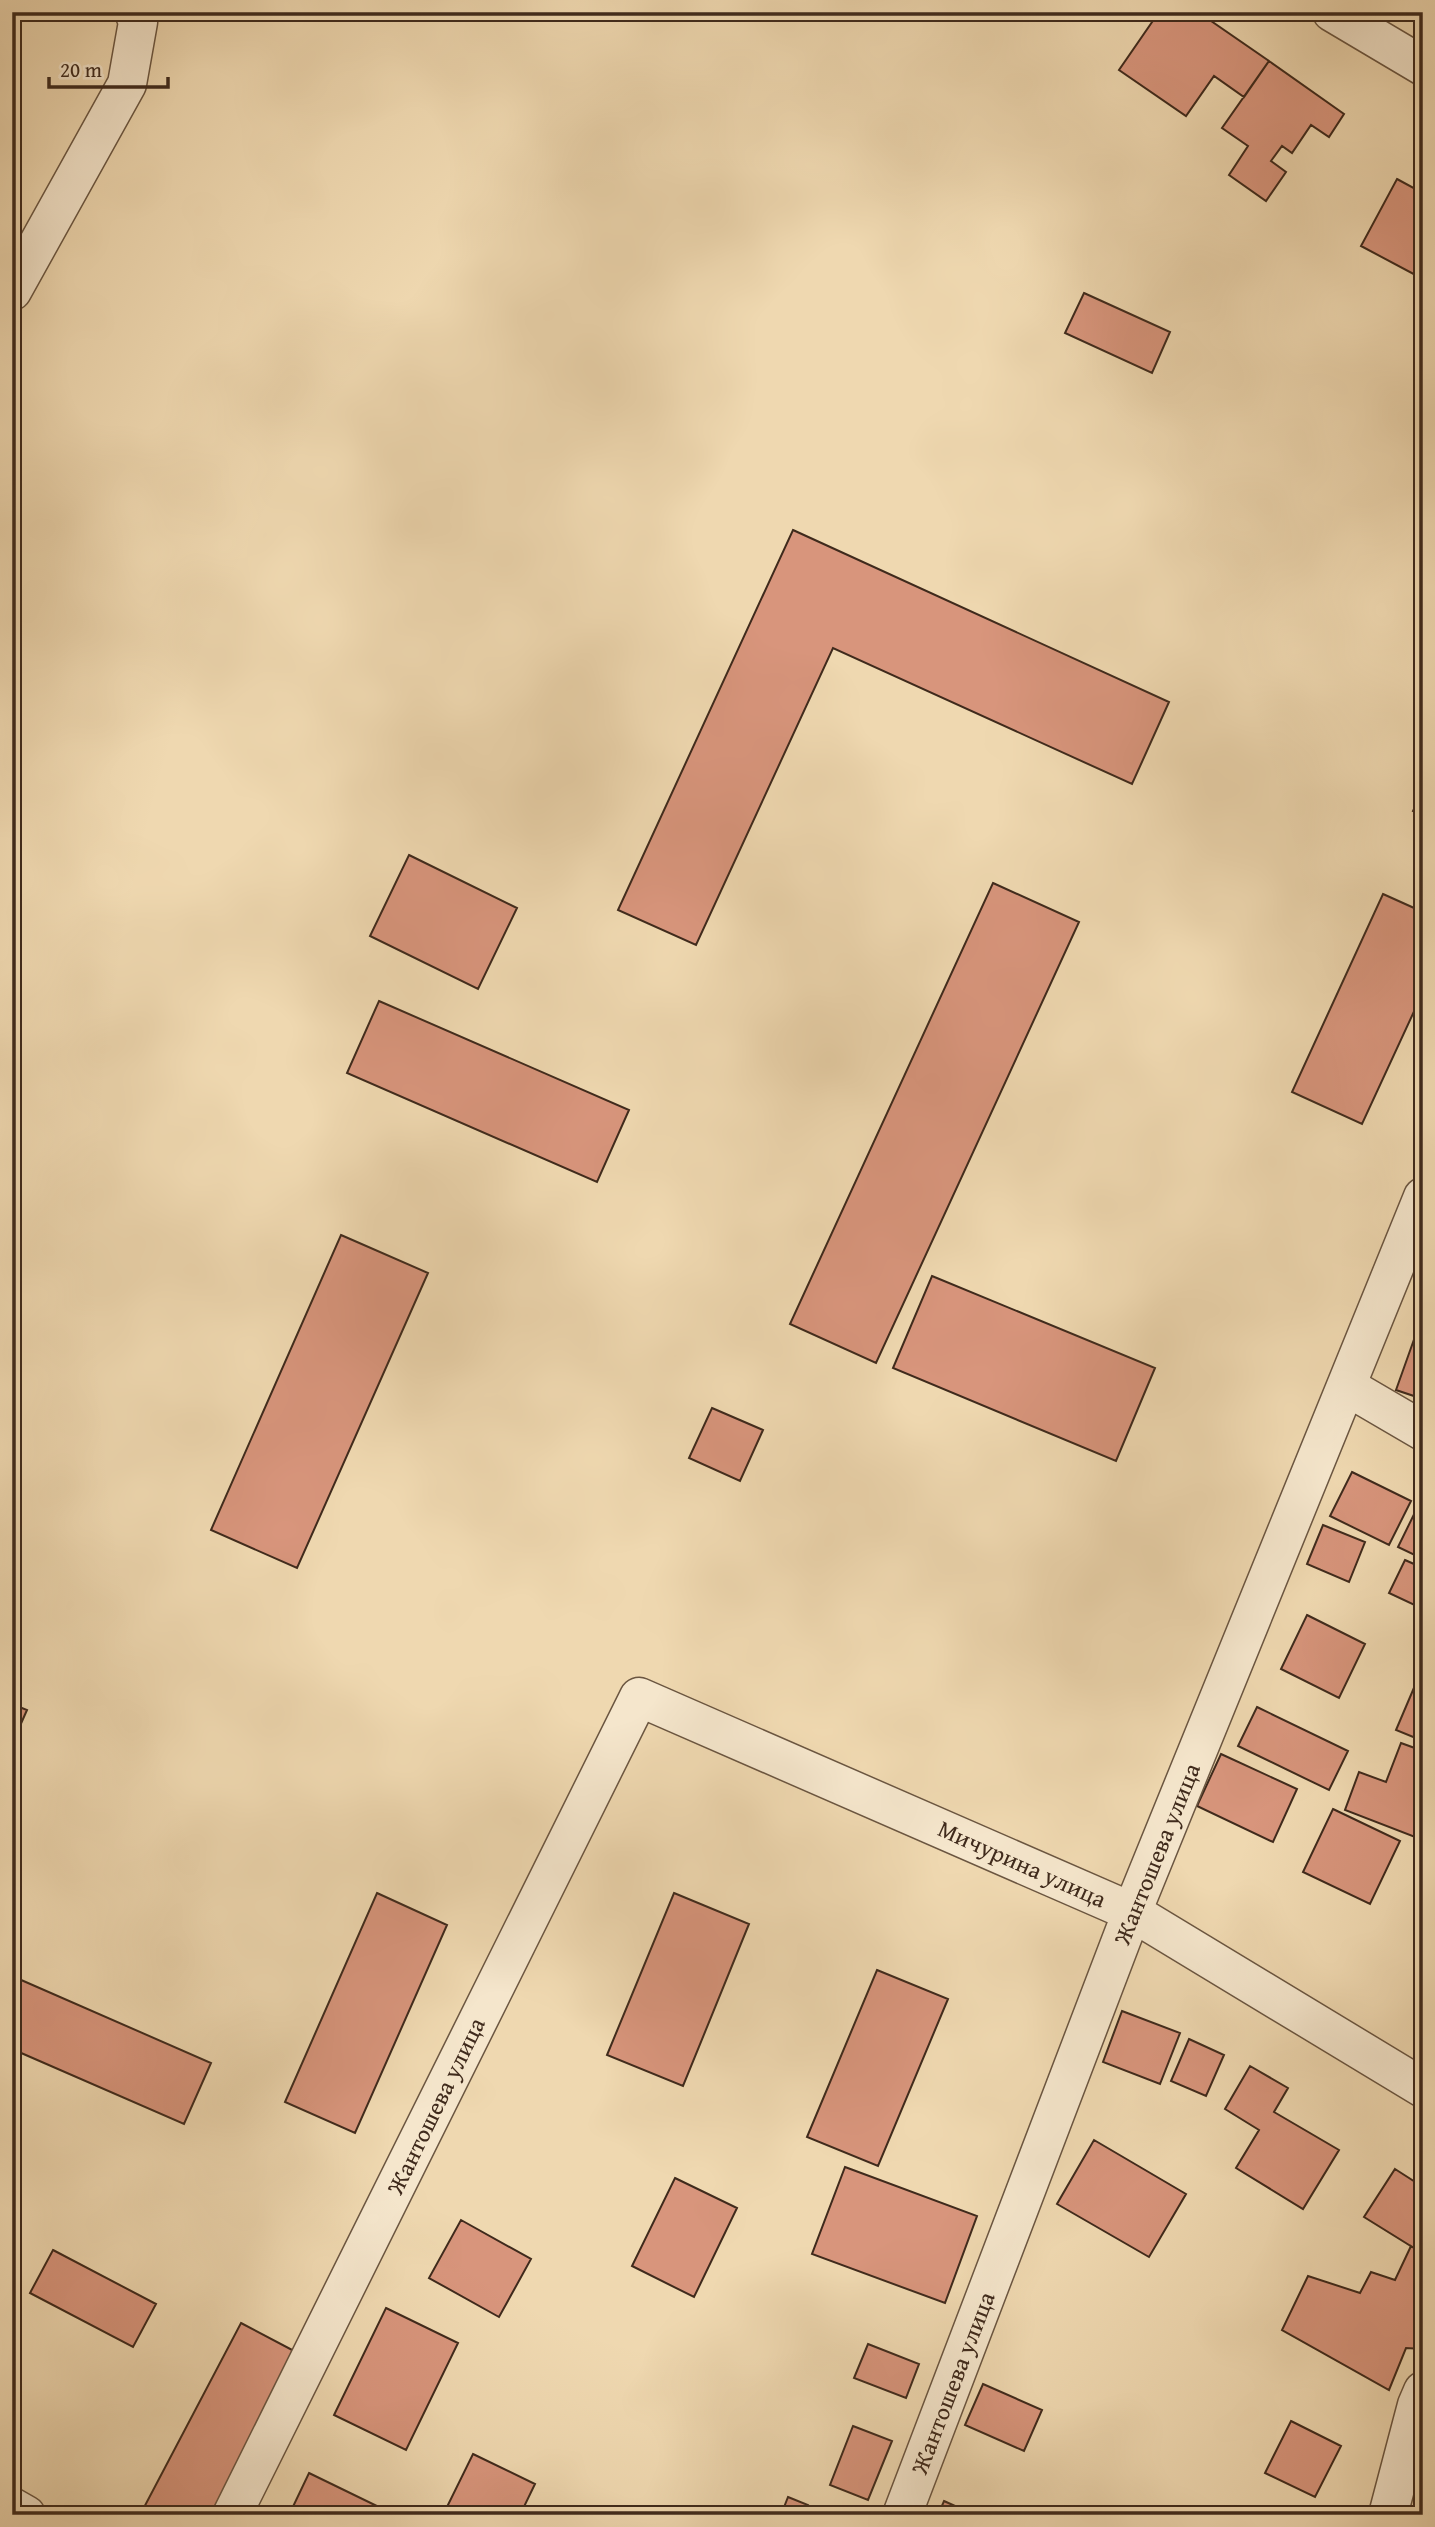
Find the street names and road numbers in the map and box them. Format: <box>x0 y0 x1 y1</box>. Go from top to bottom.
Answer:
street label: Жантошева улица <box>1104 1757 1209 1951</box>
street label: Мичурина улица <box>932 1811 1112 1917</box>
street label: Жантошева улица <box>377 2011 494 2201</box>
street label: Жантошева улица <box>901 2286 1004 2480</box>

